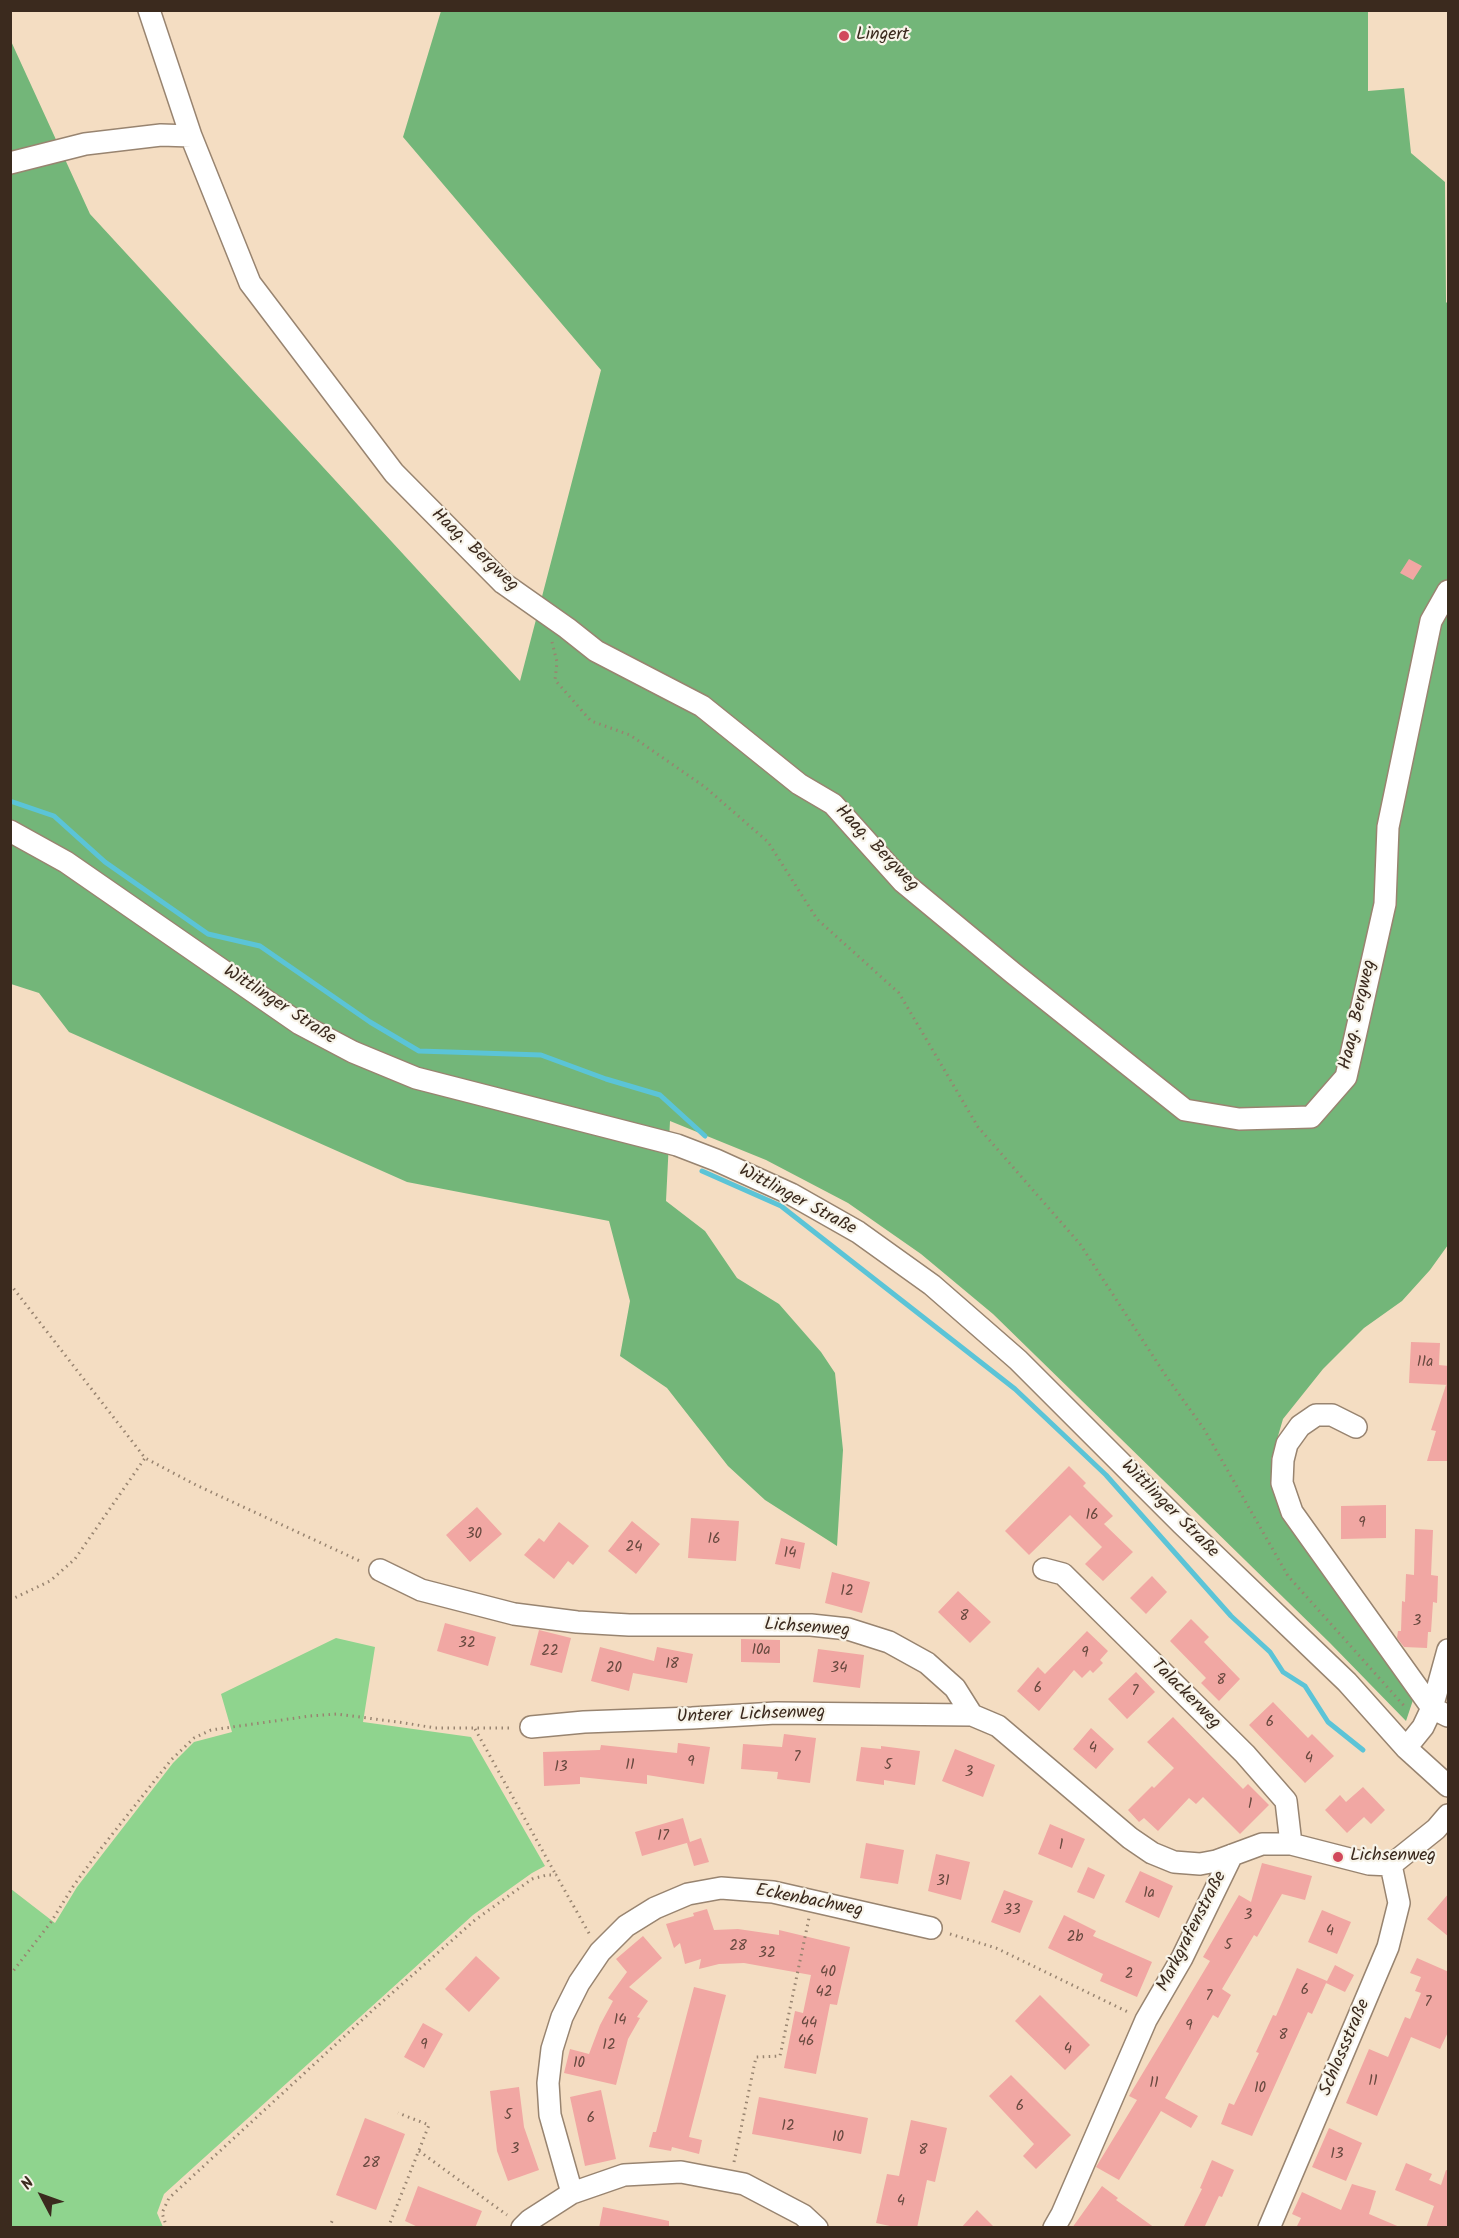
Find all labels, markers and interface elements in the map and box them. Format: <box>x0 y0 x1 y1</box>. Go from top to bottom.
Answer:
place label: Lingert <box>856 25 909 47</box>
marker: Lingert <box>837 29 851 43</box>
street label: Haag. Bergweg <box>426 505 522 597</box>
street label: Haag. Bergweg <box>829 801 923 897</box>
street label: Haag. Bergweg <box>1336 958 1382 1072</box>
street label: Wittlinger Straße <box>219 962 339 1050</box>
street label: Wittlinger Straße <box>735 1161 859 1241</box>
house number: 11a <box>1417 1354 1433 1372</box>
street label: Wittlinger Straße <box>1115 1456 1223 1564</box>
house number: 16 <box>1085 1507 1099 1525</box>
house number: 9 <box>1358 1515 1366 1533</box>
house number: 30 <box>466 1526 482 1544</box>
house number: 16 <box>707 1531 721 1549</box>
house number: 24 <box>626 1539 642 1557</box>
house number: 14 <box>784 1545 796 1563</box>
house number: 12 <box>840 1583 854 1601</box>
house number: 8 <box>959 1608 969 1626</box>
house number: 3 <box>1413 1613 1421 1631</box>
street label: Lichsenweg <box>763 1615 851 1643</box>
house number: 32 <box>458 1635 476 1653</box>
house number: 10a <box>751 1642 771 1660</box>
house number: 22 <box>541 1643 559 1661</box>
house number: 9 <box>1081 1645 1089 1663</box>
street label: Talackerweg <box>1145 1655 1225 1735</box>
house number: 18 <box>665 1656 679 1674</box>
house number: 20 <box>606 1660 622 1678</box>
house number: 34 <box>831 1660 847 1678</box>
house number: 8 <box>1216 1672 1226 1690</box>
house number: 6 <box>1034 1680 1042 1698</box>
house number: 7 <box>1132 1683 1138 1701</box>
street label: Unterer Lichsenweg <box>676 1703 826 1729</box>
house number: 6 <box>1266 1714 1274 1732</box>
house number: 4 <box>1089 1740 1097 1758</box>
house number: 7 <box>794 1749 800 1767</box>
house number: 4 <box>1305 1750 1313 1768</box>
house number: 9 <box>687 1754 695 1772</box>
house number: 11 <box>625 1757 635 1775</box>
house number: 5 <box>884 1757 892 1775</box>
house number: 13 <box>554 1759 568 1777</box>
house number: 3 <box>965 1764 973 1782</box>
house number: 1 <box>1248 1796 1252 1814</box>
house number: 17 <box>657 1828 669 1846</box>
house number: 1 <box>1059 1837 1063 1855</box>
place label: Lichsenweg <box>1350 1846 1436 1868</box>
marker: Lichsenweg <box>1331 1850 1345 1864</box>
street label: Markgrafenstraße <box>1153 1868 1233 1996</box>
house number: 31 <box>936 1873 950 1891</box>
street label: Eckenbachweg <box>753 1881 865 1923</box>
house number: 1a <box>1143 1885 1155 1903</box>
house number: 33 <box>1003 1902 1021 1920</box>
house number: 3 <box>1244 1907 1252 1925</box>
house number: 4 <box>1326 1923 1334 1941</box>
house number: 2b <box>1067 1929 1083 1947</box>
house number: 5 <box>1224 1937 1232 1955</box>
house number: 28 <box>729 1938 747 1956</box>
house number: 32 <box>758 1945 776 1963</box>
house number: 40 <box>820 1964 836 1982</box>
house number: 2 <box>1125 1966 1133 1984</box>
house number: 6 <box>1301 1982 1309 2000</box>
house number: 42 <box>816 1984 832 2002</box>
house number: 7 <box>1206 1988 1212 2006</box>
house number: 7 <box>1425 1994 1431 2012</box>
street label: Schlossstraße <box>1316 1996 1376 2100</box>
house number: 14 <box>614 2012 626 2030</box>
house number: 44 <box>801 2015 817 2033</box>
house number: 9 <box>1185 2018 1193 2036</box>
house number: 8 <box>1278 2027 1288 2045</box>
house number: 46 <box>798 2033 814 2051</box>
house number: 9 <box>420 2037 428 2055</box>
house number: 12 <box>602 2037 616 2055</box>
house number: 4 <box>1064 2041 1072 2059</box>
house number: 10 <box>573 2055 585 2073</box>
house number: 11 <box>1368 2073 1378 2091</box>
house number: 11 <box>1149 2075 1159 2093</box>
house number: 10 <box>1254 2080 1266 2098</box>
house number: 6 <box>1016 2098 1024 2116</box>
house number: 5 <box>504 2107 512 2125</box>
house number: 6 <box>587 2110 595 2128</box>
house number: 12 <box>781 2118 795 2136</box>
house number: 10 <box>832 2129 844 2147</box>
house number: 3 <box>511 2141 519 2159</box>
house number: 8 <box>918 2142 928 2160</box>
house number: 13 <box>1330 2146 1344 2164</box>
house number: 28 <box>362 2155 380 2173</box>
north arrow <box>12 2166 72 2226</box>
text: N <box>15 2172 41 2196</box>
house number: 4 <box>897 2193 905 2211</box>

